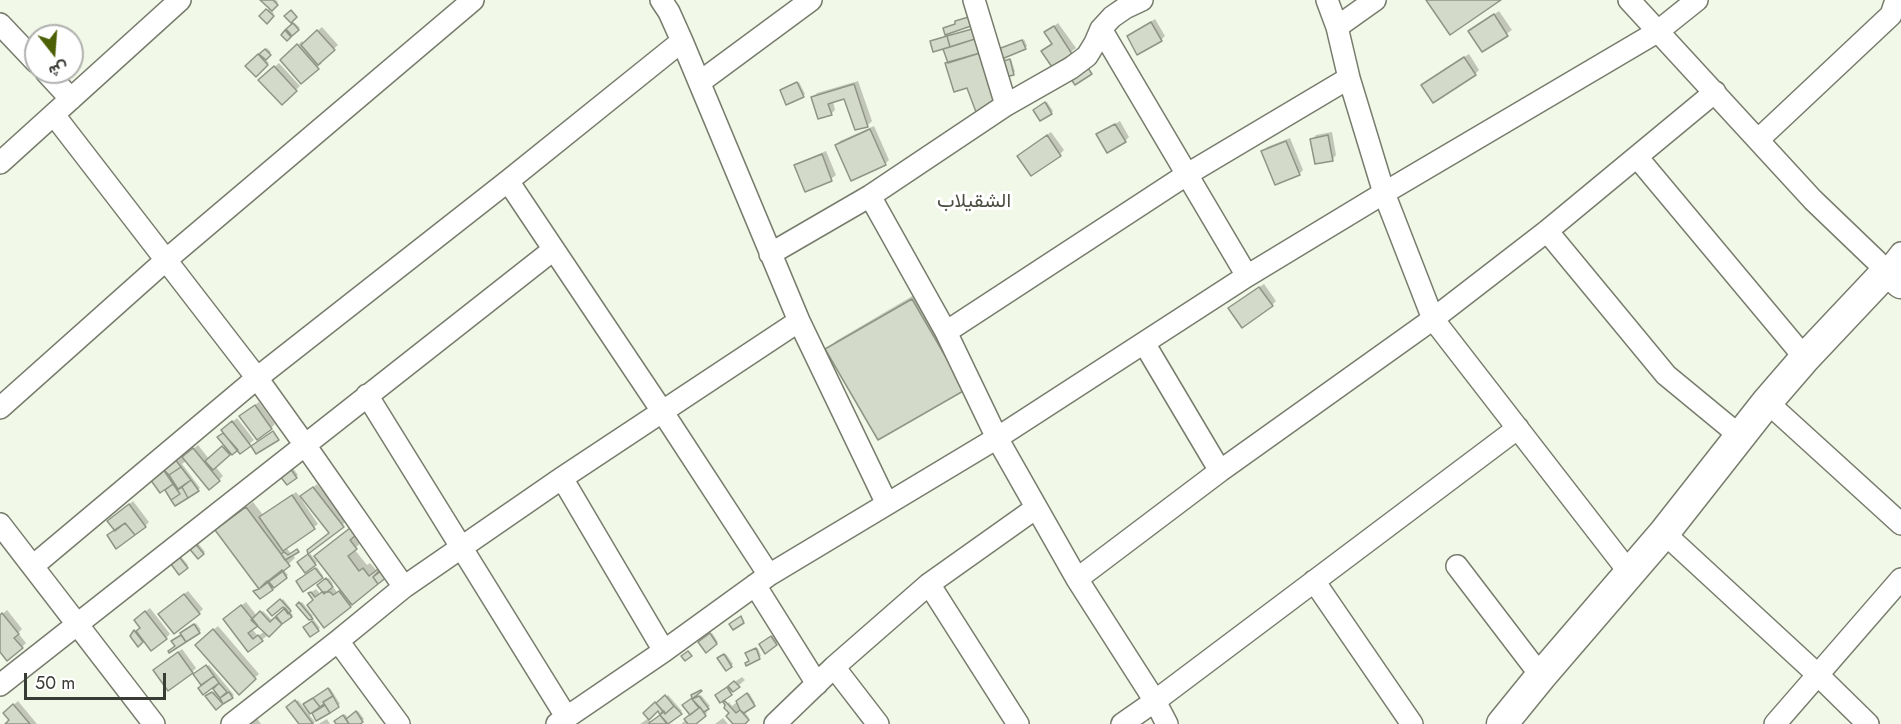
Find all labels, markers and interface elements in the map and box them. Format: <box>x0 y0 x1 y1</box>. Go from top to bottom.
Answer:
north arrow <box>24 24 84 84</box>
text: ش <box>46 56 71 84</box>
district label: الشقيلاب <box>937 190 1011 214</box>
scale bar <box>27 661 170 699</box>
text: 50 m <box>35 670 75 696</box>

